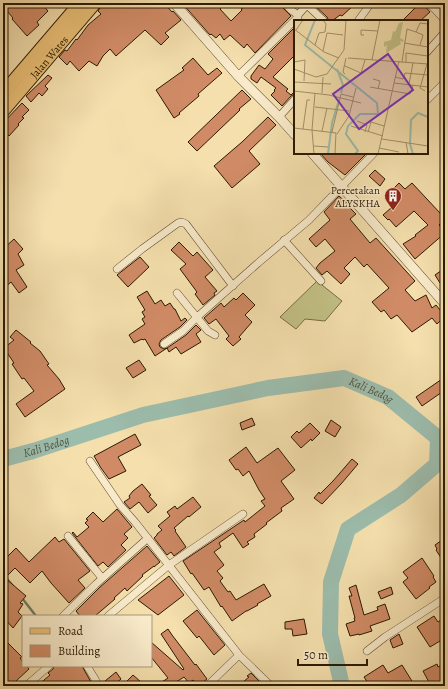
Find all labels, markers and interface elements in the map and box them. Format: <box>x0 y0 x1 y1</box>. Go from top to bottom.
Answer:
inset map <box>294 20 428 154</box>
street label: Jalan Wates <box>27 33 72 82</box>
place label: Percetakan ALYSKHA <box>331 183 381 211</box>
building icon: Percetakan ALYSKHA <box>383 186 403 211</box>
water label: Kali Bedog <box>346 373 398 407</box>
water label: Kali Bedog <box>22 431 72 461</box>
legend <box>22 615 152 667</box>
text: Road <box>58 623 84 639</box>
scale bar <box>298 641 367 667</box>
text: Building <box>58 643 100 659</box>
text: 50 m <box>304 647 328 663</box>

